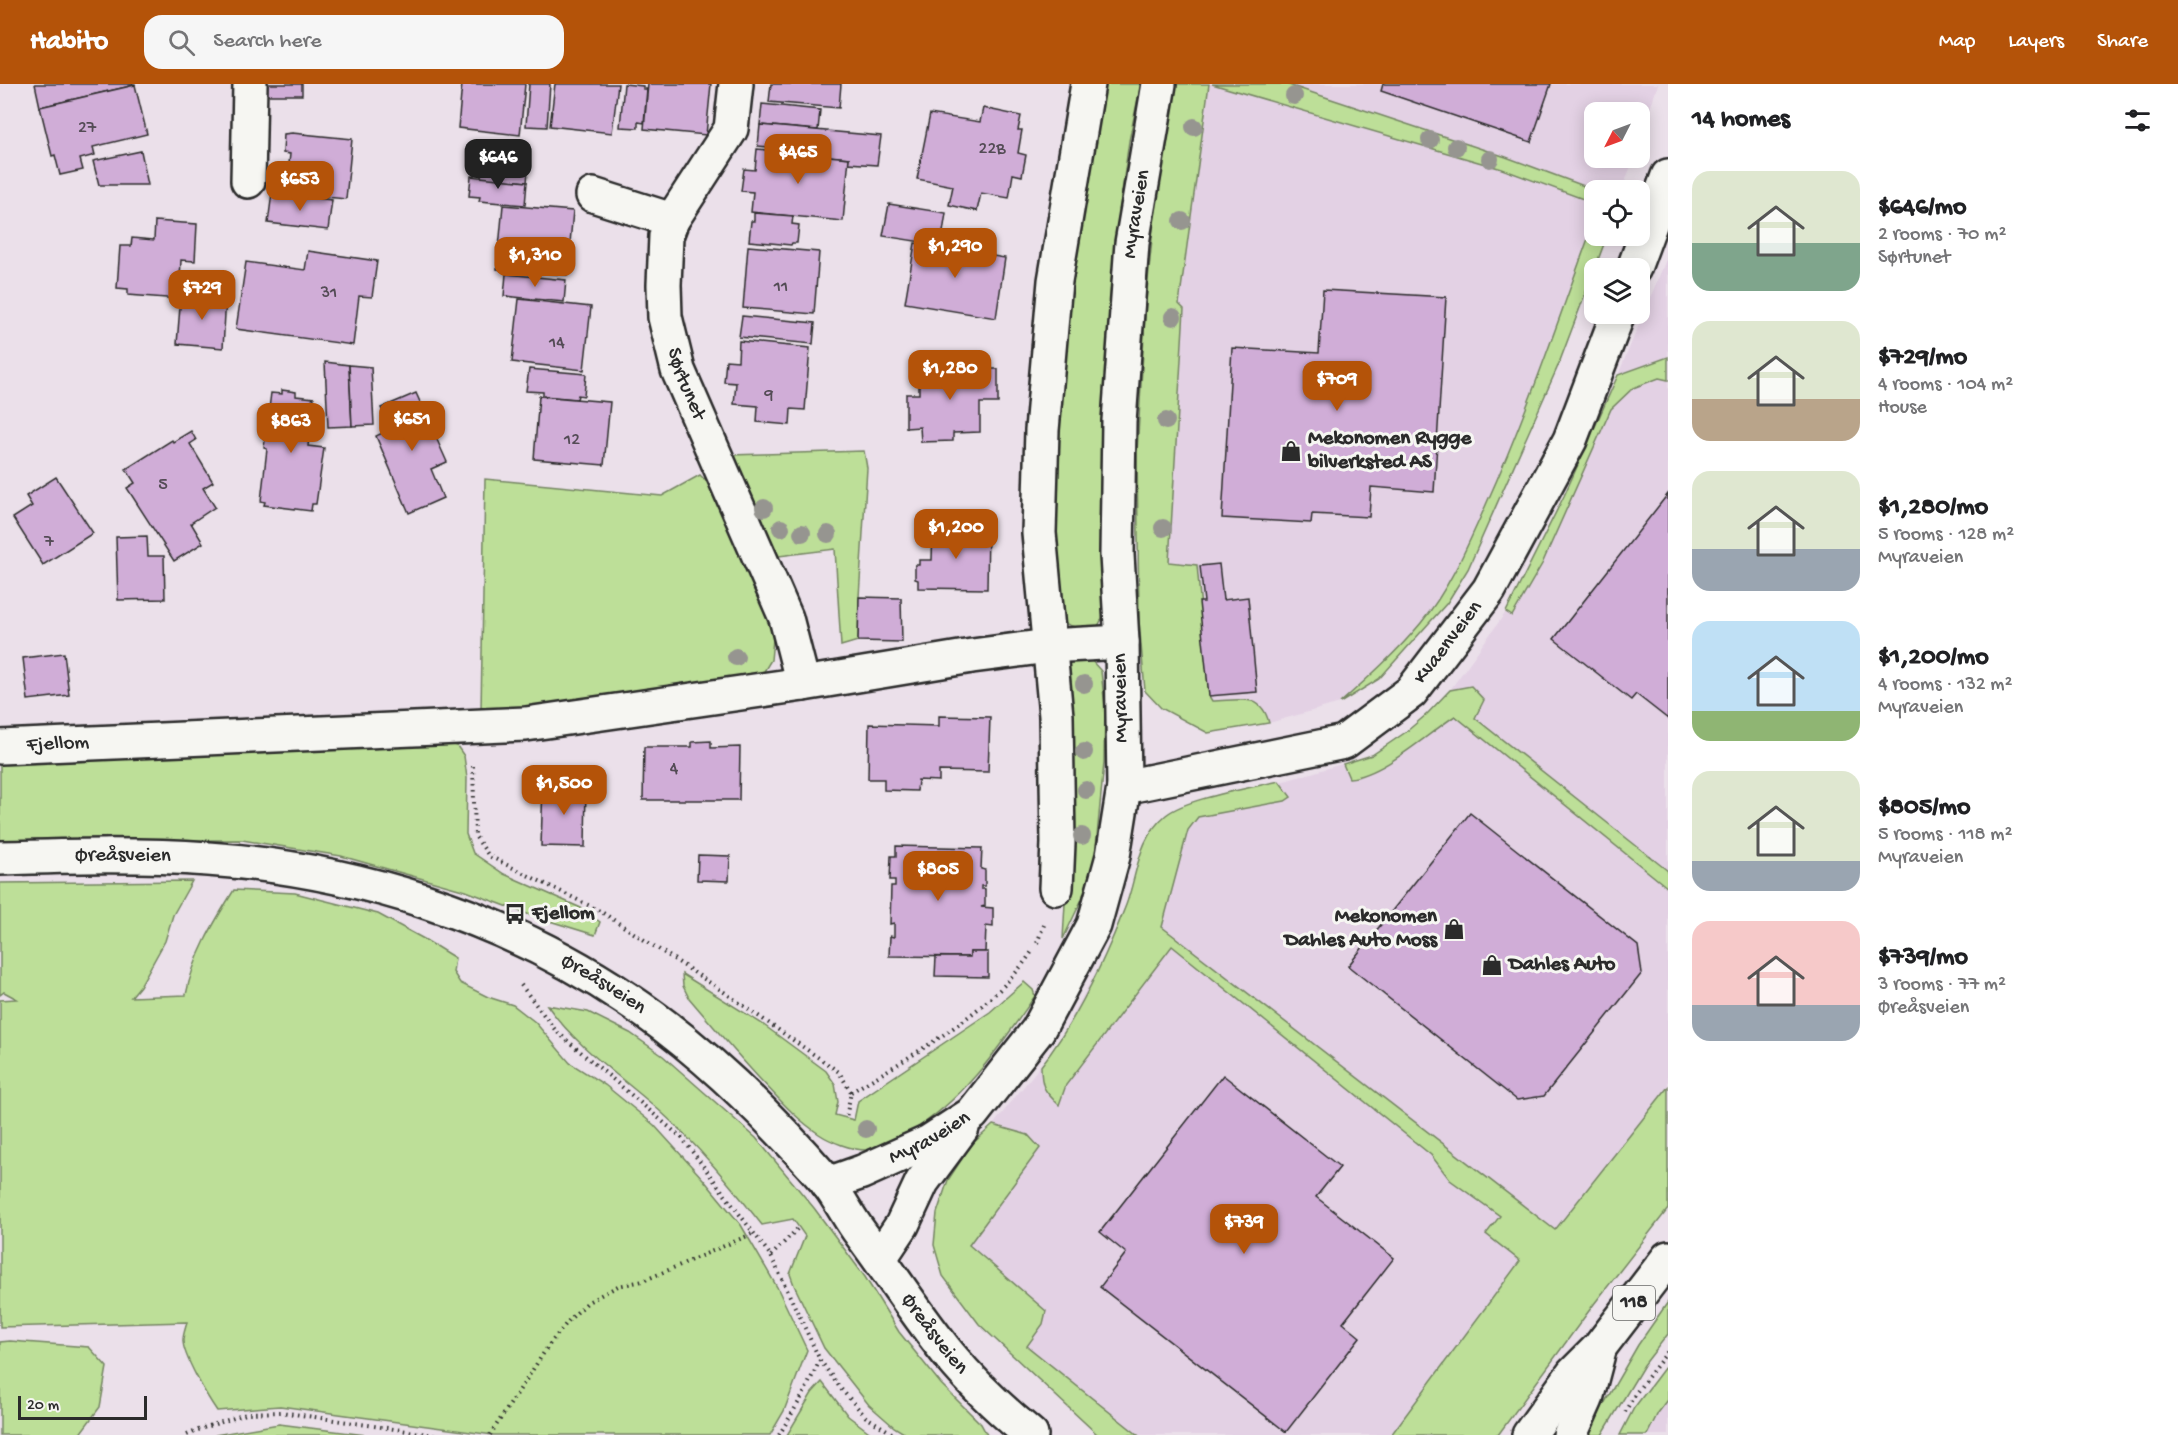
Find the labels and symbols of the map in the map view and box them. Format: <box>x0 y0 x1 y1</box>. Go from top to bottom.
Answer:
north arrow <box>1584 102 1650 168</box>
house number: 27 <box>78 118 97 139</box>
pin: $465 <box>762 134 834 185</box>
pin: $646 <box>462 139 534 190</box>
house number: 22B <box>979 139 1006 160</box>
pin: $653 <box>264 161 336 212</box>
street label: Myraveien <box>1118 168 1157 259</box>
pin: $1,290 <box>906 228 1004 279</box>
pin: $1,310 <box>486 237 584 288</box>
pin: $729 <box>166 270 238 321</box>
house number: 11 <box>773 277 788 298</box>
house number: 31 <box>320 283 337 304</box>
house number: 14 <box>548 333 565 354</box>
street label: Sørtunet <box>661 345 712 426</box>
pin: $1,280 <box>901 350 999 401</box>
pin: $709 <box>1301 361 1373 412</box>
house number: 9 <box>763 385 774 406</box>
pin: $651 <box>376 401 448 452</box>
pin: $863 <box>255 403 327 454</box>
place label: Mekonomen Rygge bilverksted AS <box>1307 427 1472 476</box>
house number: 12 <box>563 430 580 451</box>
shop icon: Mekonomen Rygge bilverksted AS <box>1279 439 1303 463</box>
house number: 5 <box>158 475 168 496</box>
pin: $1,200 <box>907 509 1005 560</box>
house number: 7 <box>43 532 54 553</box>
street label: Kvaenveien <box>1409 596 1489 690</box>
street label: Myraveien <box>1109 653 1135 743</box>
street label: Fjellom <box>25 731 90 758</box>
house number: 4 <box>670 759 679 780</box>
pin: $1,500 <box>515 765 613 816</box>
street label: Øreåsveien <box>75 843 171 869</box>
pin: $805 <box>902 851 974 902</box>
bus stop icon: Fjellom <box>503 902 527 926</box>
place label: Fjellom <box>531 902 595 927</box>
place label: Mekonomen Dahles Auto Moss <box>1283 905 1438 954</box>
shop icon: Mekonomen Dahles Auto Moss <box>1442 917 1466 941</box>
street label: Øreåsveien <box>556 949 651 1021</box>
shop icon: Dahles Auto <box>1480 953 1504 977</box>
place label: Dahles Auto <box>1507 953 1616 978</box>
street label: Myraveien <box>885 1106 975 1171</box>
pin: $739 <box>1208 1204 1280 1255</box>
road number: 118 <box>1613 1286 1655 1320</box>
street label: Øreåsveien <box>895 1289 973 1380</box>
scale bar <box>18 1393 147 1420</box>

